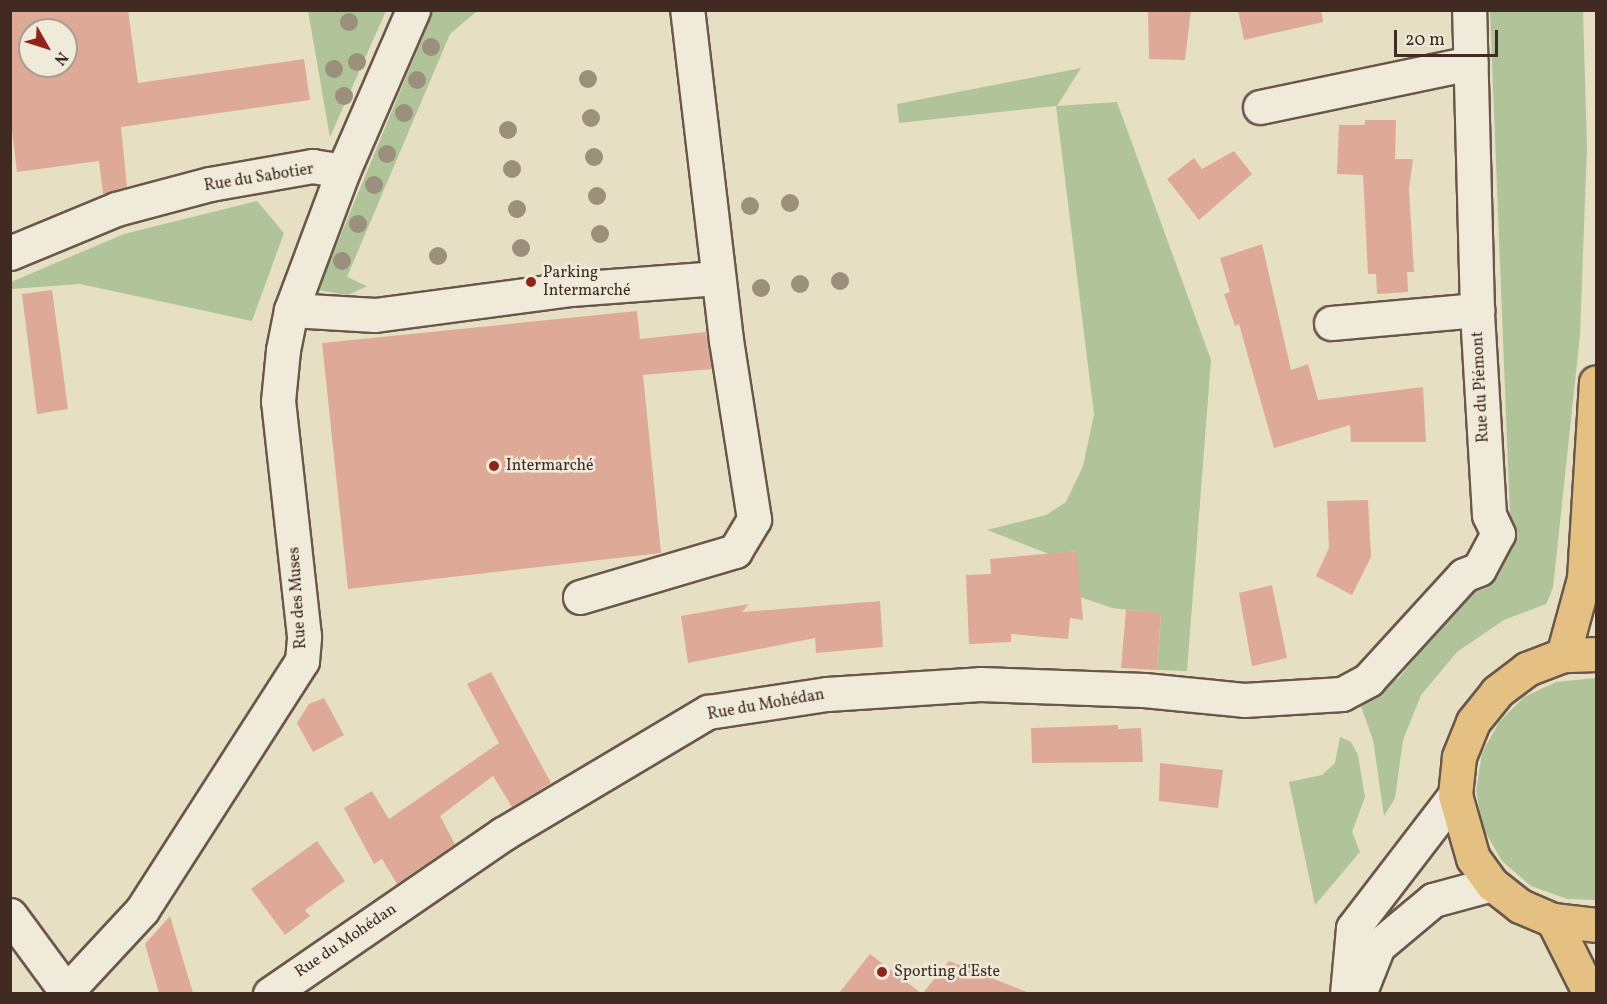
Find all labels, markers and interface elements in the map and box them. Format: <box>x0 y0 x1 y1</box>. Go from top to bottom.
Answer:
north arrow <box>18 18 78 78</box>
scale bar <box>1397 18 1500 56</box>
text: 20 m <box>1405 28 1445 53</box>
text: N <box>48 47 73 70</box>
street label: Rue du Sabotier <box>203 160 315 196</box>
place label: Parking Intermarché <box>543 263 631 301</box>
marker: Parking Intermarché <box>524 275 538 289</box>
street label: Rue du Piémont <box>1468 331 1494 443</box>
place label: Intermarché <box>506 456 594 476</box>
marker: Intermarché <box>487 459 501 473</box>
street label: Rue des Muses <box>285 546 311 650</box>
street label: Rue du Mohédan <box>706 685 826 725</box>
street label: Rue du Mohédan <box>291 900 401 982</box>
place label: Sporting d'Este <box>894 962 1000 982</box>
marker: Sporting d'Este <box>875 965 889 979</box>

